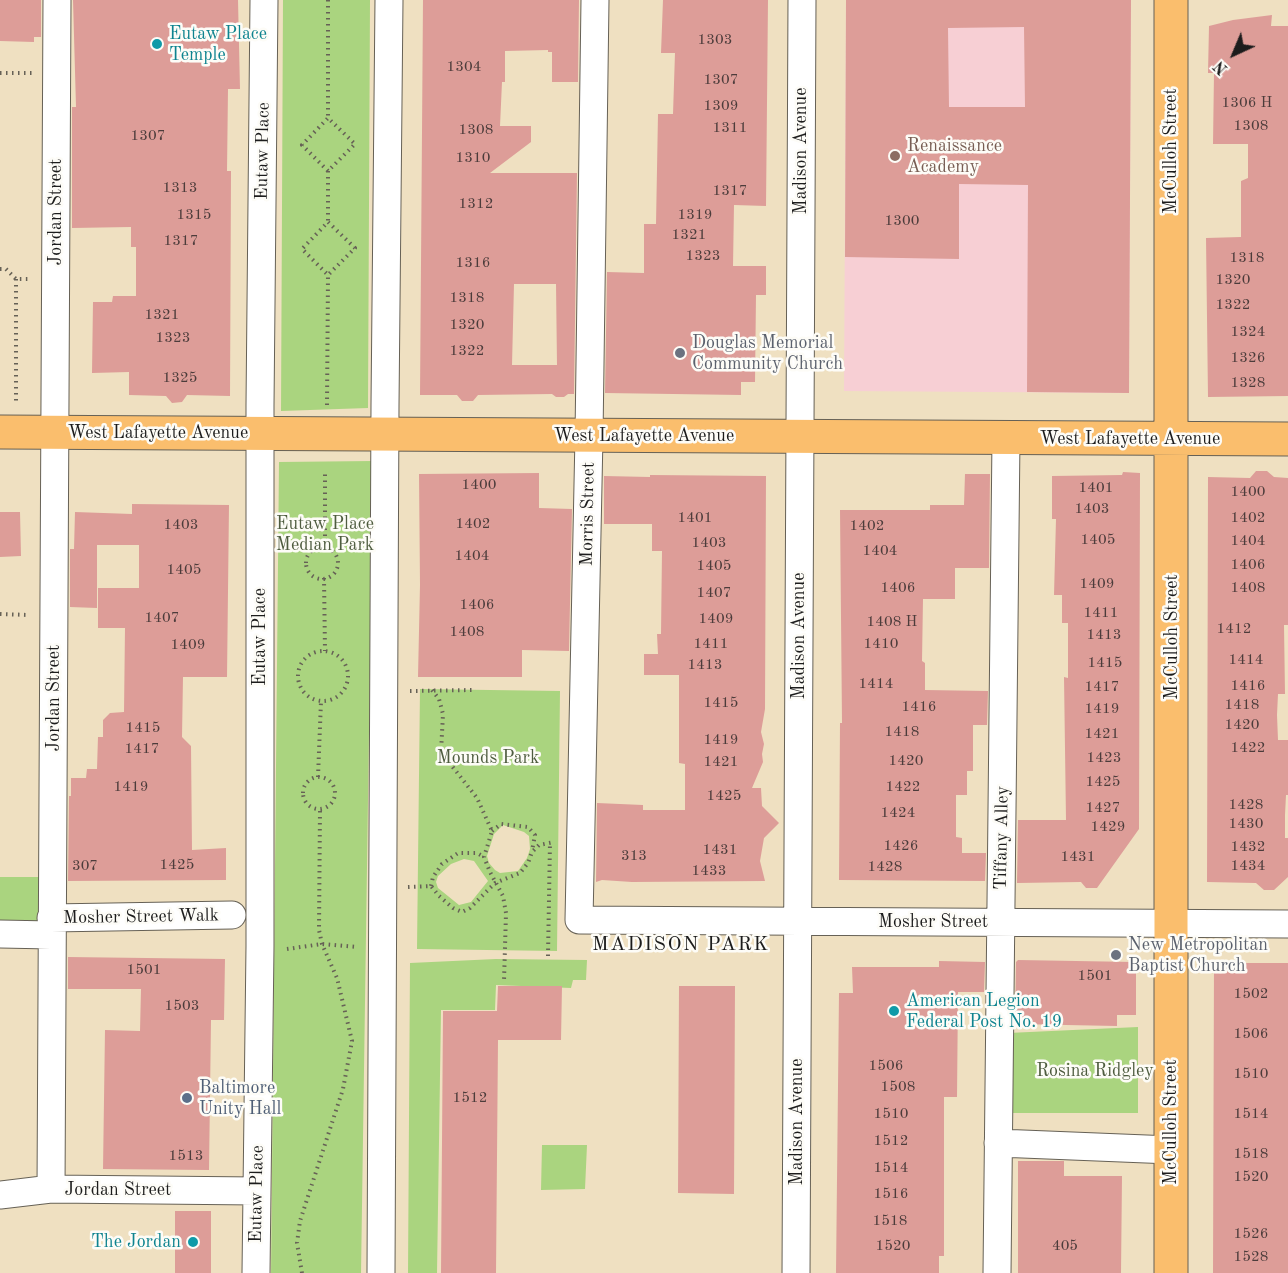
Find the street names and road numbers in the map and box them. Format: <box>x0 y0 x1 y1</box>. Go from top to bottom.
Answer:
street label: Madison Avenue <box>790 88 812 214</box>
street label: McCulloh Street <box>1160 88 1182 214</box>
street label: Eutaw Place <box>251 102 275 200</box>
street label: Jordan Street <box>45 159 67 265</box>
street label: West Lafayette Avenue <box>68 422 248 444</box>
street label: West Lafayette Avenue <box>554 425 734 447</box>
street label: West Lafayette Avenue <box>1040 428 1220 450</box>
street label: Morris Street <box>576 462 600 566</box>
street label: Madison Avenue <box>788 573 810 699</box>
street label: McCulloh Street <box>1161 574 1183 700</box>
street label: Eutaw Place <box>249 588 271 686</box>
street label: Jordan Street <box>43 645 65 751</box>
street label: Tiffany Alley <box>990 786 1014 890</box>
street label: Mosher Street Walk <box>63 905 219 929</box>
street label: Mosher Street <box>878 911 988 933</box>
street label: Madison Avenue <box>786 1059 808 1185</box>
street label: McCulloh Street <box>1160 1059 1182 1185</box>
street label: Eutaw Place <box>245 1145 269 1243</box>
street label: Jordan Street <box>65 1179 171 1201</box>

